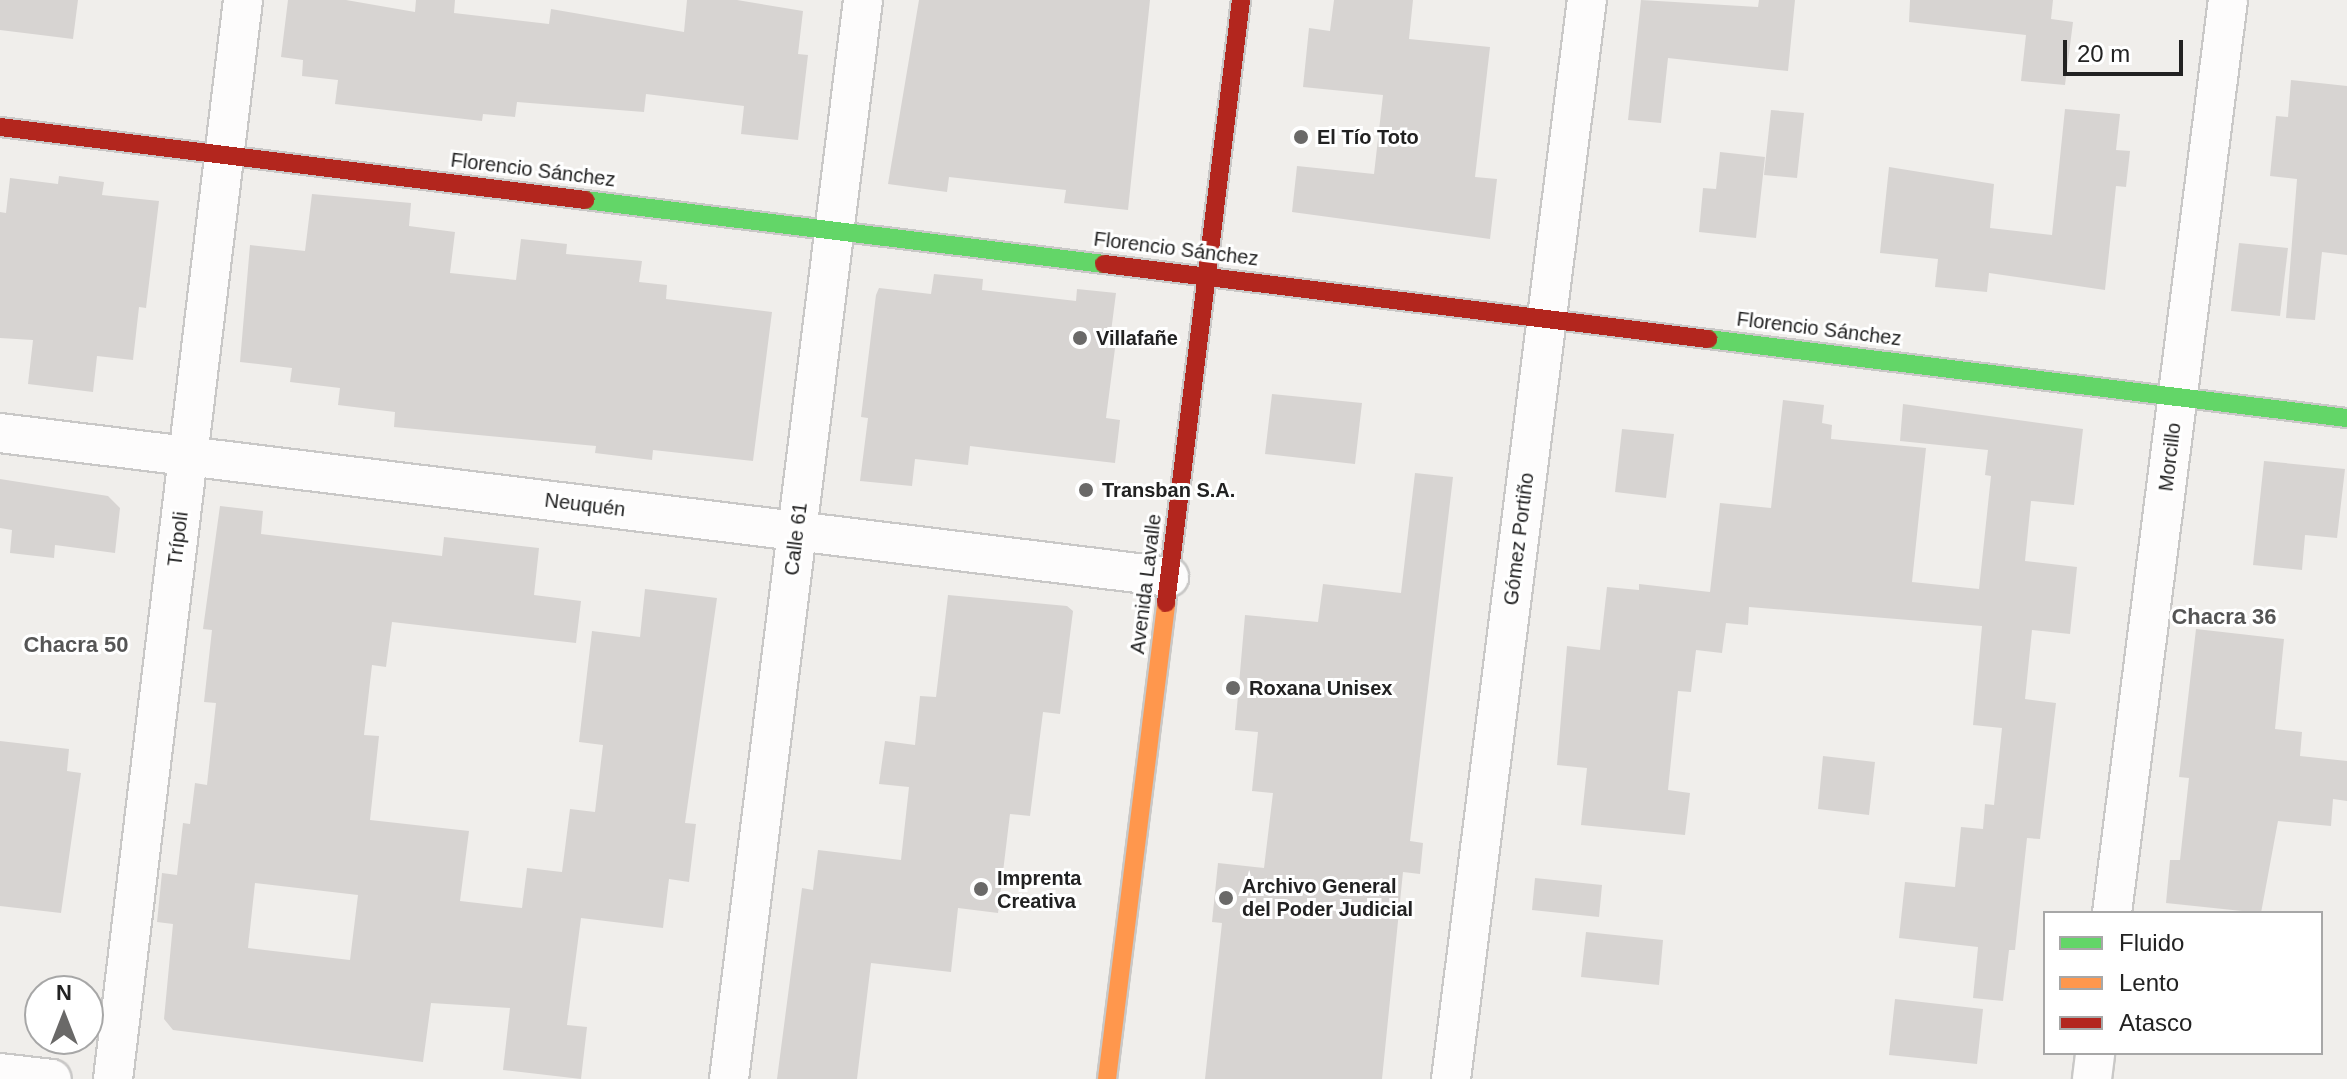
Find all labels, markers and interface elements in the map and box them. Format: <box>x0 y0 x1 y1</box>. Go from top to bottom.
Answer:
scale bar <box>2067 24 2187 74</box>
text: 20 m <box>2077 40 2130 67</box>
place label: El Tío Toto <box>1317 125 1419 149</box>
marker: El Tío Toto <box>1292 128 1310 146</box>
street label: Florencio Sánchez <box>449 148 617 192</box>
street label: Florencio Sánchez <box>1092 227 1260 271</box>
street label: Florencio Sánchez <box>1735 307 1903 351</box>
place label: Villafañe <box>1096 326 1178 350</box>
marker: Villafañe <box>1071 329 1089 347</box>
street label: Morcillo <box>2154 421 2186 493</box>
street label: Gómez Portiño <box>1499 471 1539 607</box>
place label: Transban S.A. <box>1102 478 1235 502</box>
marker: Transban S.A. <box>1077 481 1095 499</box>
street label: Neuquén <box>543 488 627 522</box>
street label: Calle 61 <box>780 501 812 577</box>
street label: Trípoli <box>163 510 193 568</box>
street label: Avenida Lavalle <box>1126 513 1166 655</box>
district label: Chacra 36 <box>2171 604 2277 630</box>
district label: Chacra 50 <box>23 632 129 658</box>
place label: Roxana Unisex <box>1249 676 1392 700</box>
marker: Roxana Unisex <box>1224 679 1242 697</box>
place label: Imprenta Creativa <box>997 866 1081 913</box>
place label: Archivo General del Poder Judicial <box>1242 874 1413 921</box>
marker: Imprenta Creativa <box>972 880 990 898</box>
marker: Archivo General del Poder Judicial <box>1217 889 1235 907</box>
legend <box>2043 911 2323 1055</box>
text: Fluido <box>2119 929 2184 956</box>
text: Lento <box>2119 969 2179 996</box>
north arrow <box>24 975 104 1055</box>
text: N <box>56 980 72 1005</box>
text: Atasco <box>2119 1009 2192 1036</box>

